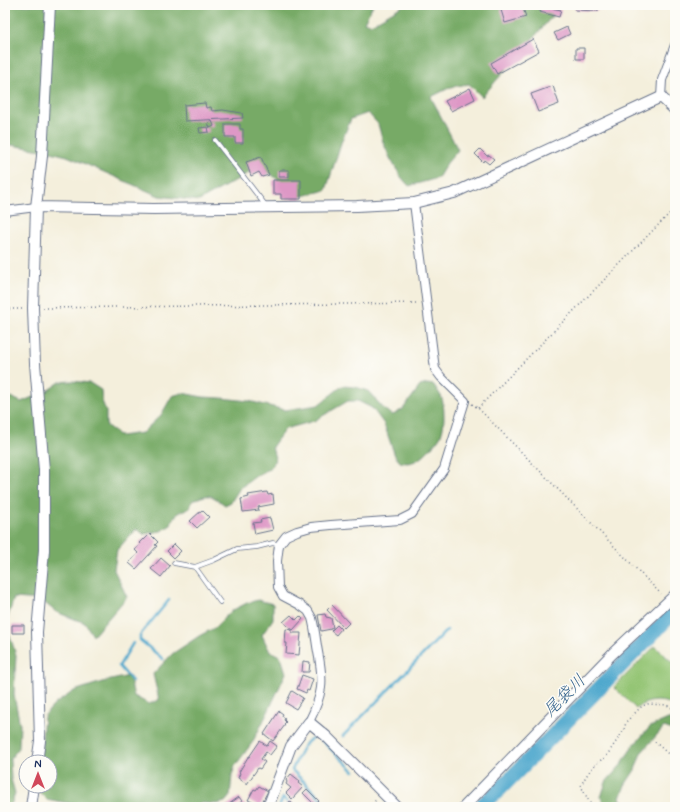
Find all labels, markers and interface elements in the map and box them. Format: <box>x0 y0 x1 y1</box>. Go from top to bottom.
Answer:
water label: 尾袋川 <box>539 670 591 722</box>
north arrow <box>18 754 58 794</box>
text: N <box>34 758 42 772</box>

